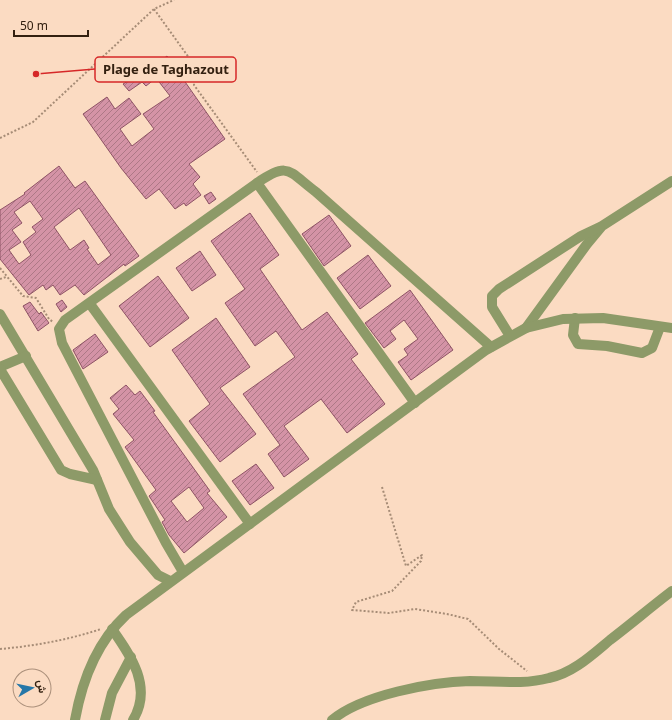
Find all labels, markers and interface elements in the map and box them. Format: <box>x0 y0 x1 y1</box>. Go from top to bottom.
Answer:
scale bar <box>14 12 88 38</box>
text: 50 m <box>20 17 48 34</box>
callout: Plage de Taghazout <box>95 57 236 82</box>
text: Plage de Taghazout <box>103 60 229 78</box>
north arrow <box>12 668 52 708</box>
text: ش <box>34 679 51 694</box>

